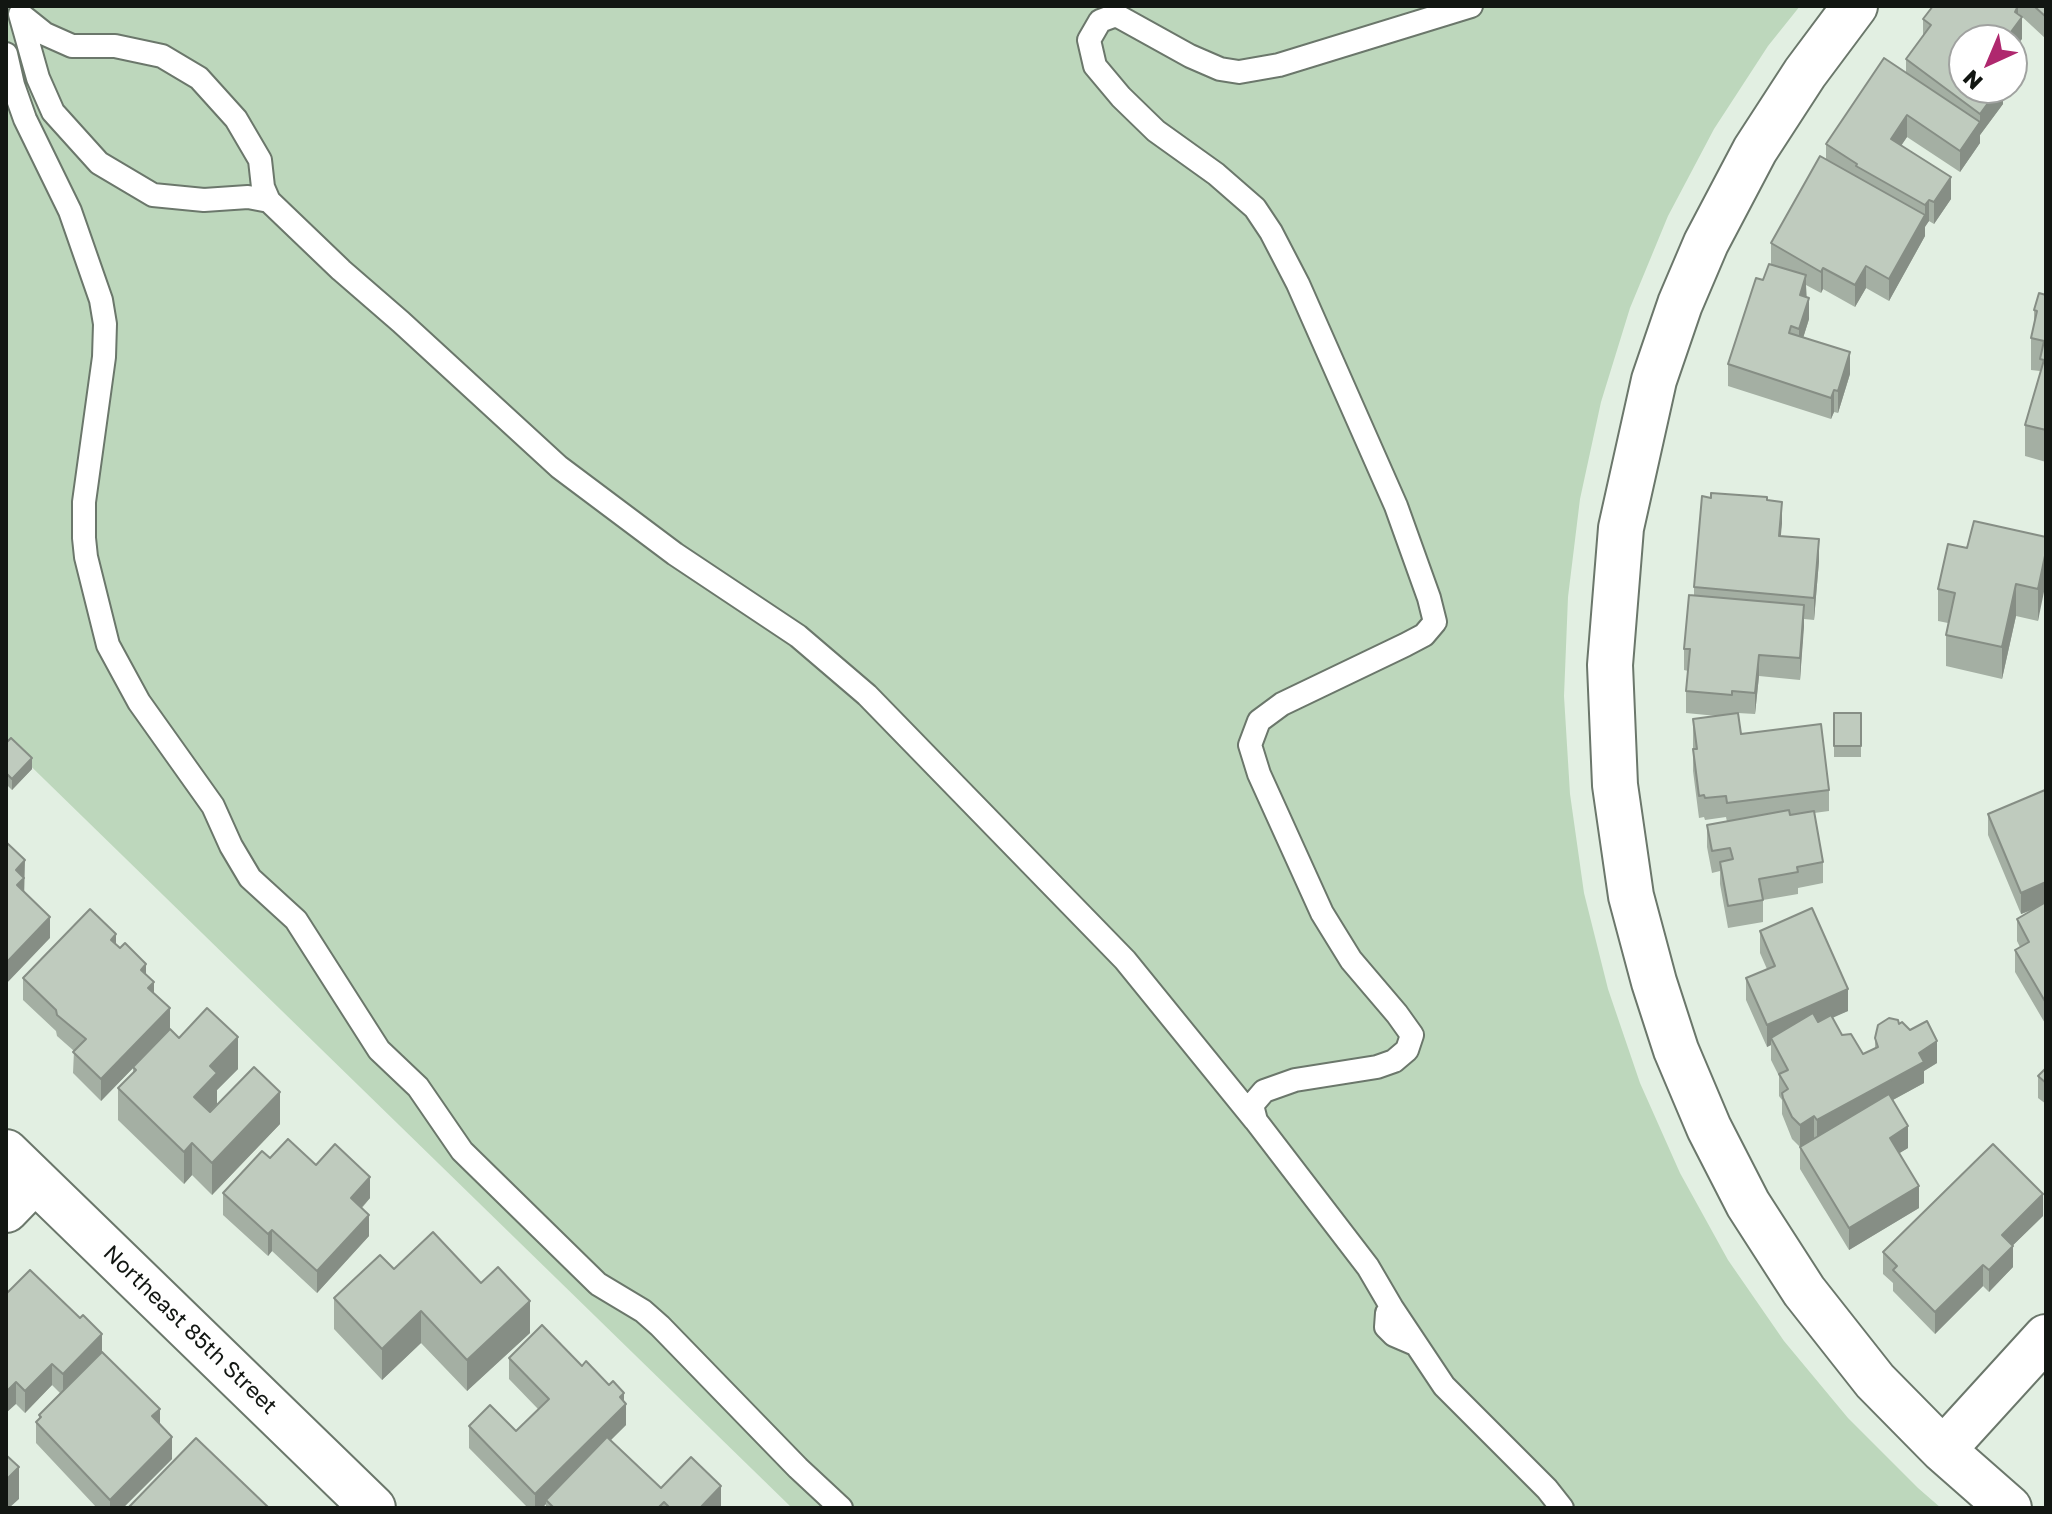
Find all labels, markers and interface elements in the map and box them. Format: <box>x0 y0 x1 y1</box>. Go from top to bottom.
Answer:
north arrow <box>1948 24 2028 104</box>
text: N <box>1957 65 1988 96</box>
street label: Northeast 85th Street <box>98 1240 282 1420</box>

